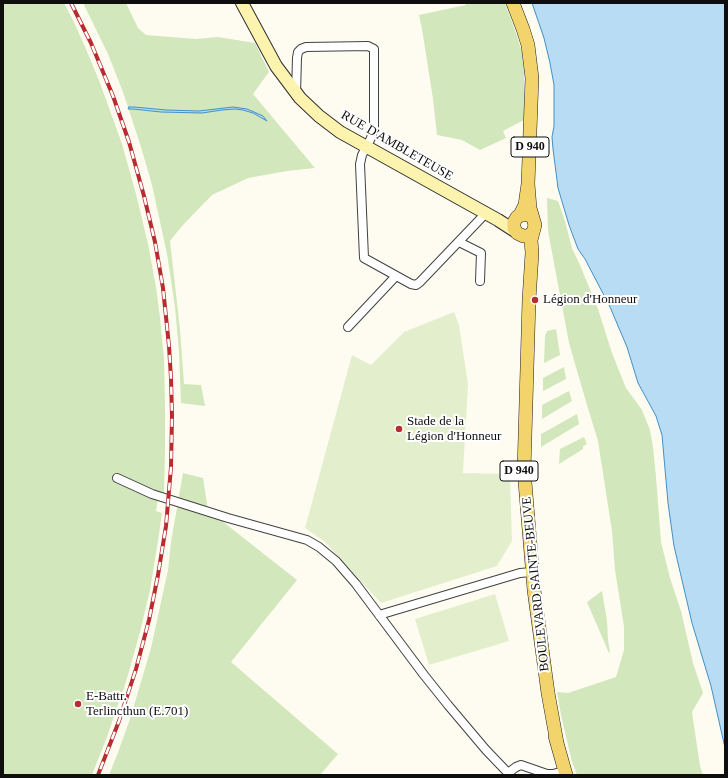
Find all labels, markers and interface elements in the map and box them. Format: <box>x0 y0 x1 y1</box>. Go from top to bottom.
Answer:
street label: RUE D'AMBLETEUSE <box>338 108 456 184</box>
road number: D 940 <box>511 137 549 157</box>
place label: Légion d'Honneur <box>543 292 637 308</box>
marker: Légion d'Honneur <box>530 295 540 305</box>
place label: Stade de la Légion d'Honneur <box>407 414 501 445</box>
marker: Stade de la Légion d'Honneur <box>394 424 404 434</box>
road number: D 940 <box>500 461 538 481</box>
street label: BOULEVARD SAINTE-BEUVE <box>519 496 553 672</box>
place label: E-Battr. Terlincthun (E.701) <box>86 689 188 720</box>
marker: E-Battr. Terlincthun (E.701) <box>73 699 83 709</box>

